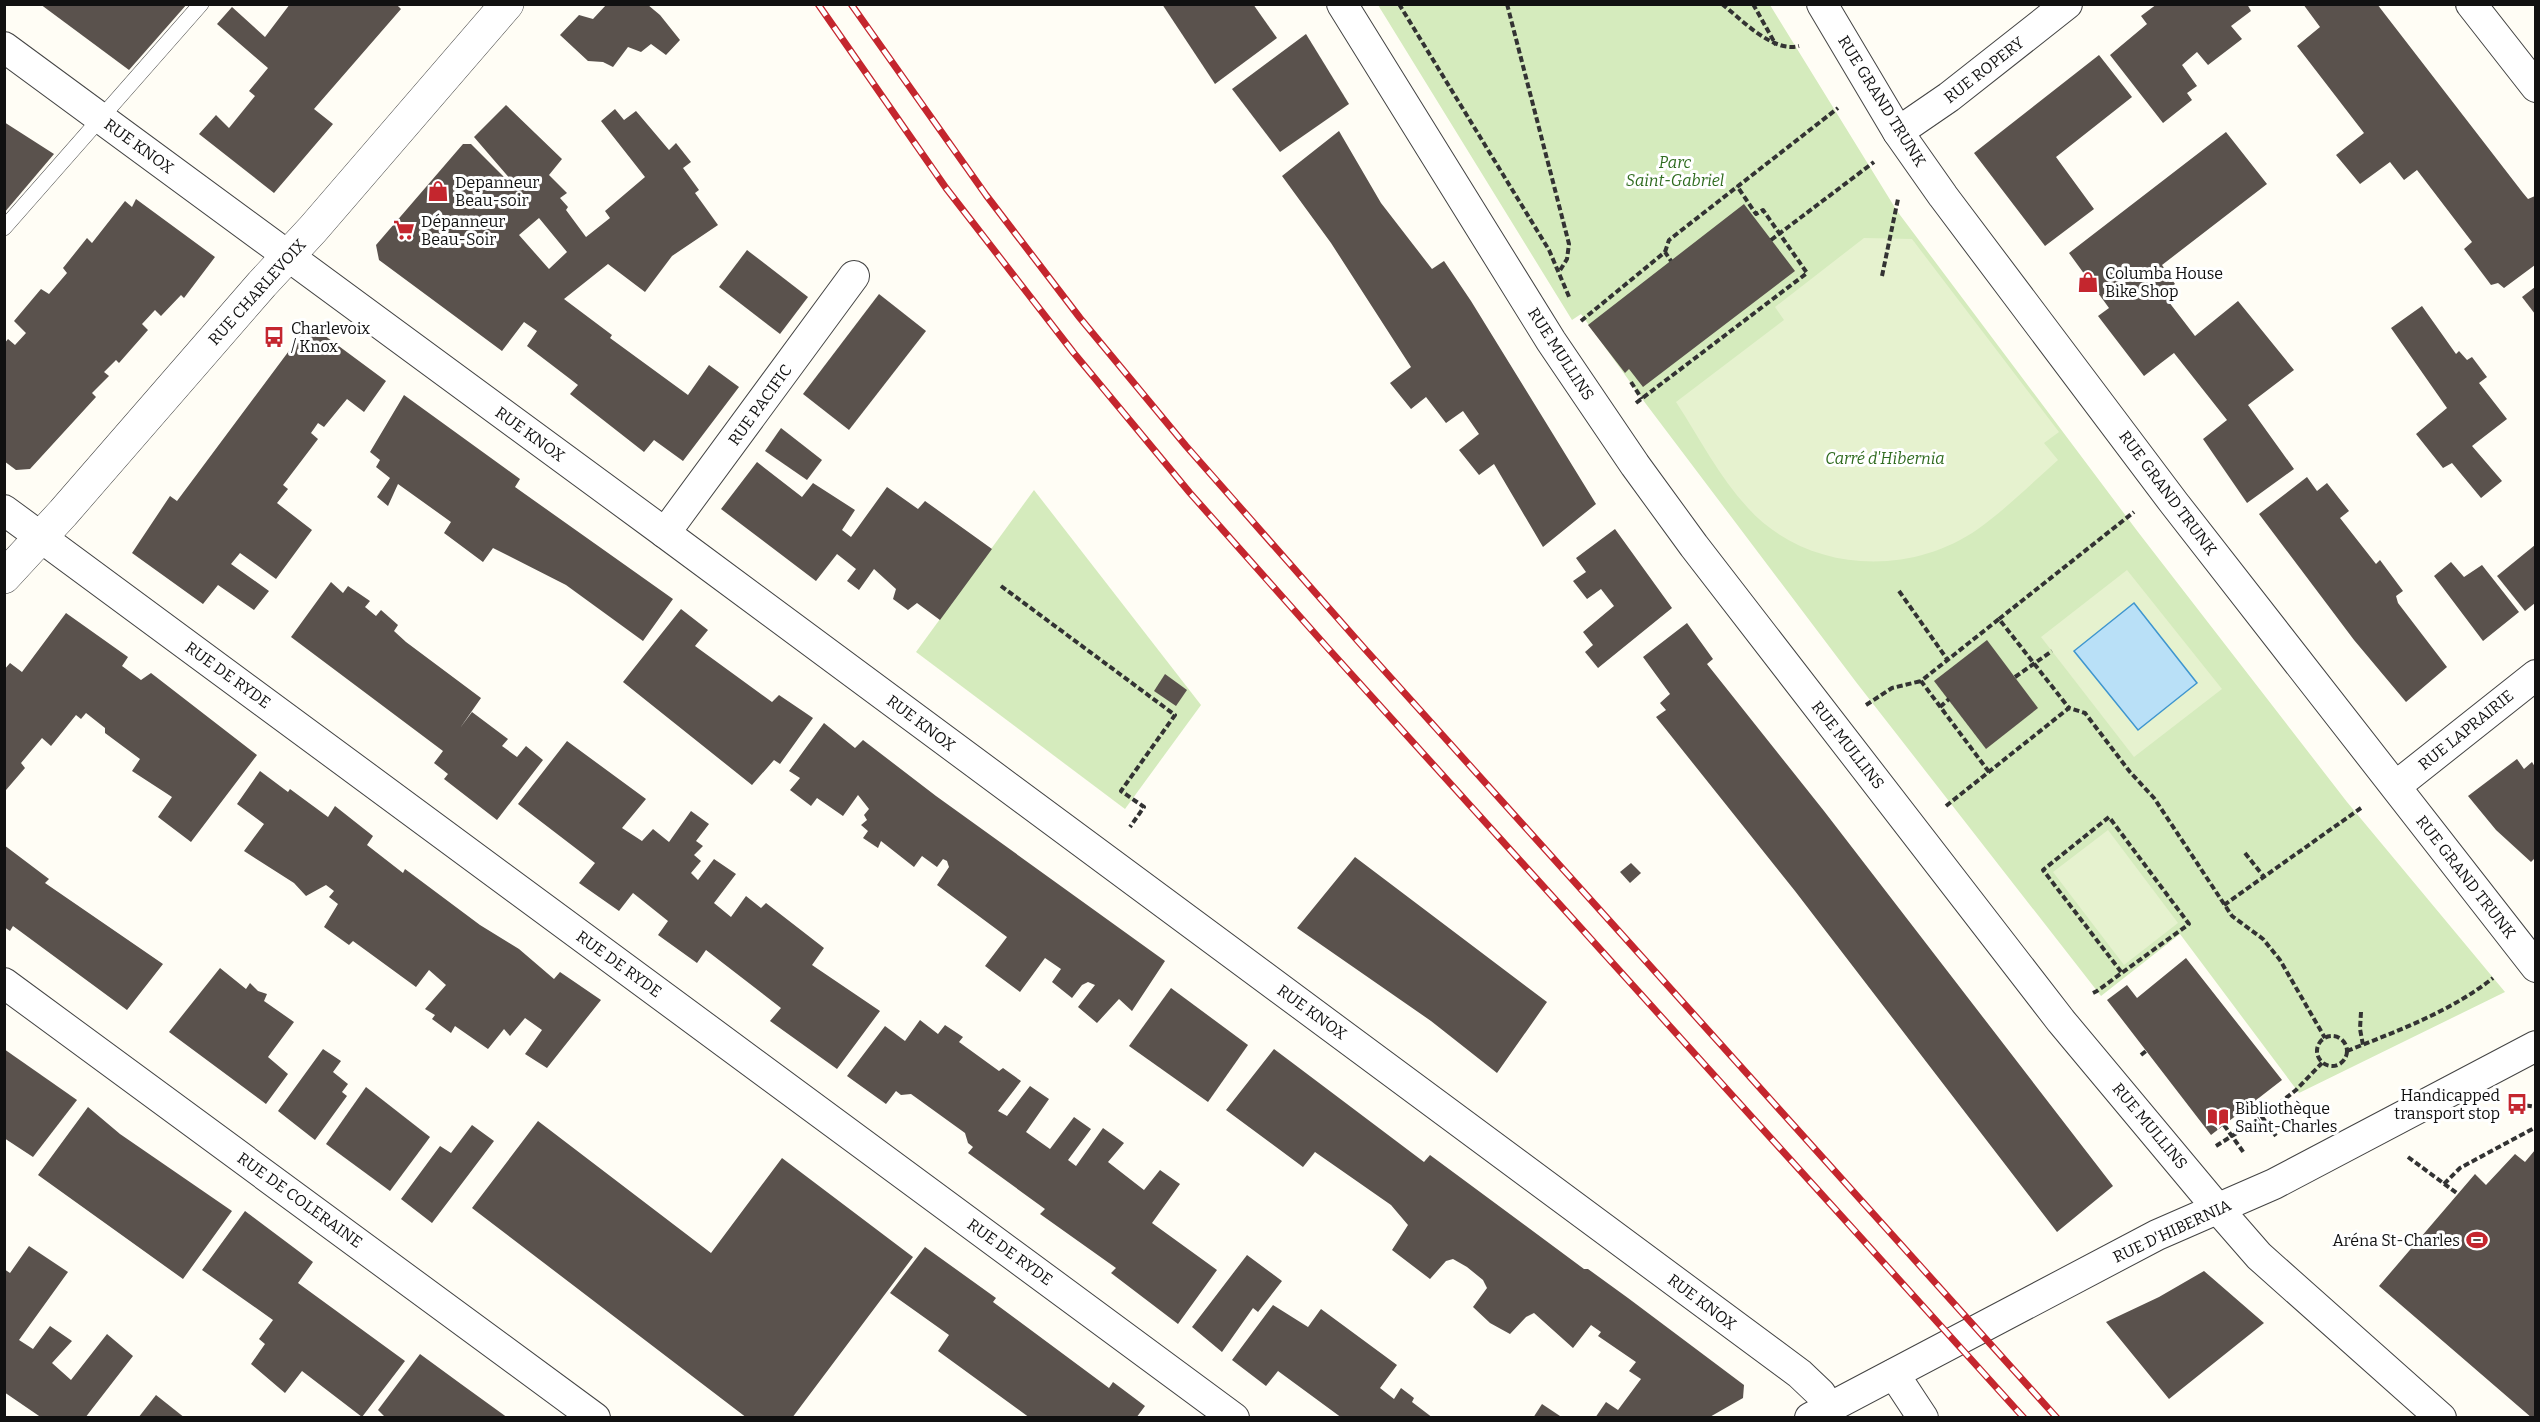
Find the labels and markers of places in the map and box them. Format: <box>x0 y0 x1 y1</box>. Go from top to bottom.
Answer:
place label: Depanneur Beau-soir <box>455 173 539 210</box>
shop icon: Depanneur Beau-soir <box>426 179 450 203</box>
place label: Dépanneur Beau-Soir <box>421 212 505 249</box>
supermarket icon: Dépanneur Beau-Soir <box>392 218 416 242</box>
place label: Columba House Bike Shop <box>2105 264 2223 301</box>
shop icon: Columba House Bike Shop <box>2076 270 2100 294</box>
place label: Charlevoix / Knox <box>291 319 370 356</box>
bus stop icon: Charlevoix / Knox <box>262 325 286 349</box>
place label: Handicapped transport stop <box>2394 1086 2501 1123</box>
bus stop icon: Handicapped transport stop <box>2505 1092 2529 1116</box>
place label: Bibliothèque Saint-Charles <box>2235 1099 2337 1136</box>
library icon: Bibliothèque Saint-Charles <box>2206 1105 2230 1129</box>
sports icon: Aréna St-Charles <box>2465 1228 2489 1252</box>
place label: Aréna St-Charles <box>2333 1231 2460 1250</box>

